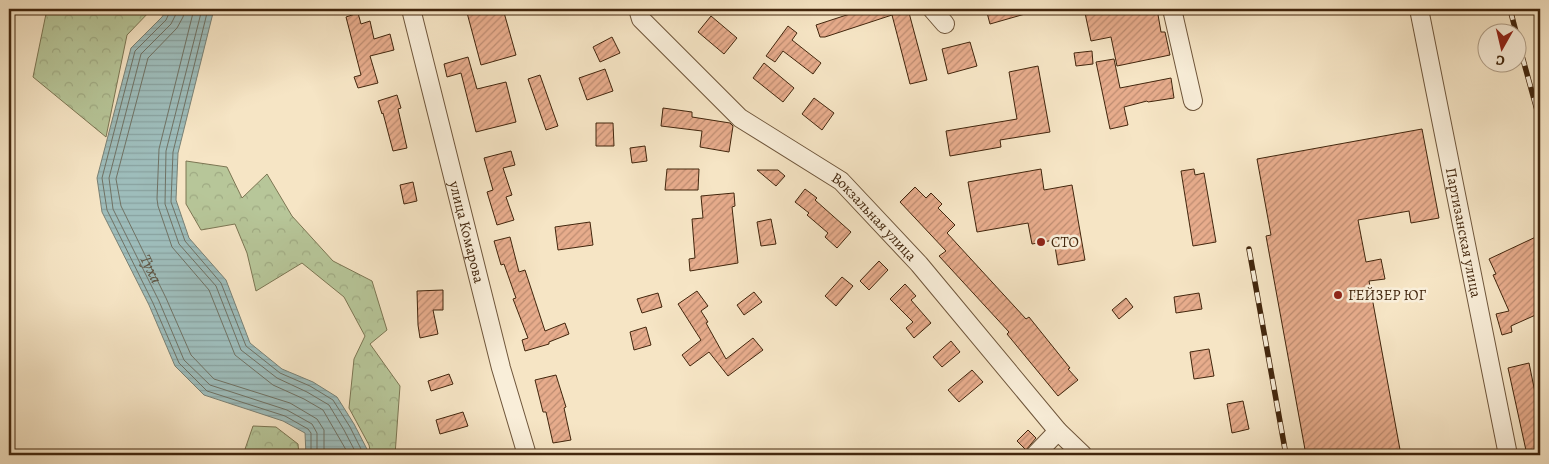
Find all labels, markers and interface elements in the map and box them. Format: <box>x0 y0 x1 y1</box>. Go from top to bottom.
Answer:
north arrow <box>1476 22 1526 72</box>
text: С <box>1494 50 1506 70</box>
street label: Партизанская улица <box>1441 166 1486 299</box>
street label: Вокзальная улица <box>828 168 921 265</box>
street label: улица Комарова <box>444 178 489 285</box>
place label: СТО <box>1051 232 1079 252</box>
marker: СТО <box>1035 236 1047 248</box>
water label: Туха <box>134 251 167 287</box>
place label: ГЕЙЗЕР ЮГ <box>1348 285 1427 305</box>
marker: ГЕЙЗЕР ЮГ <box>1332 289 1344 301</box>

